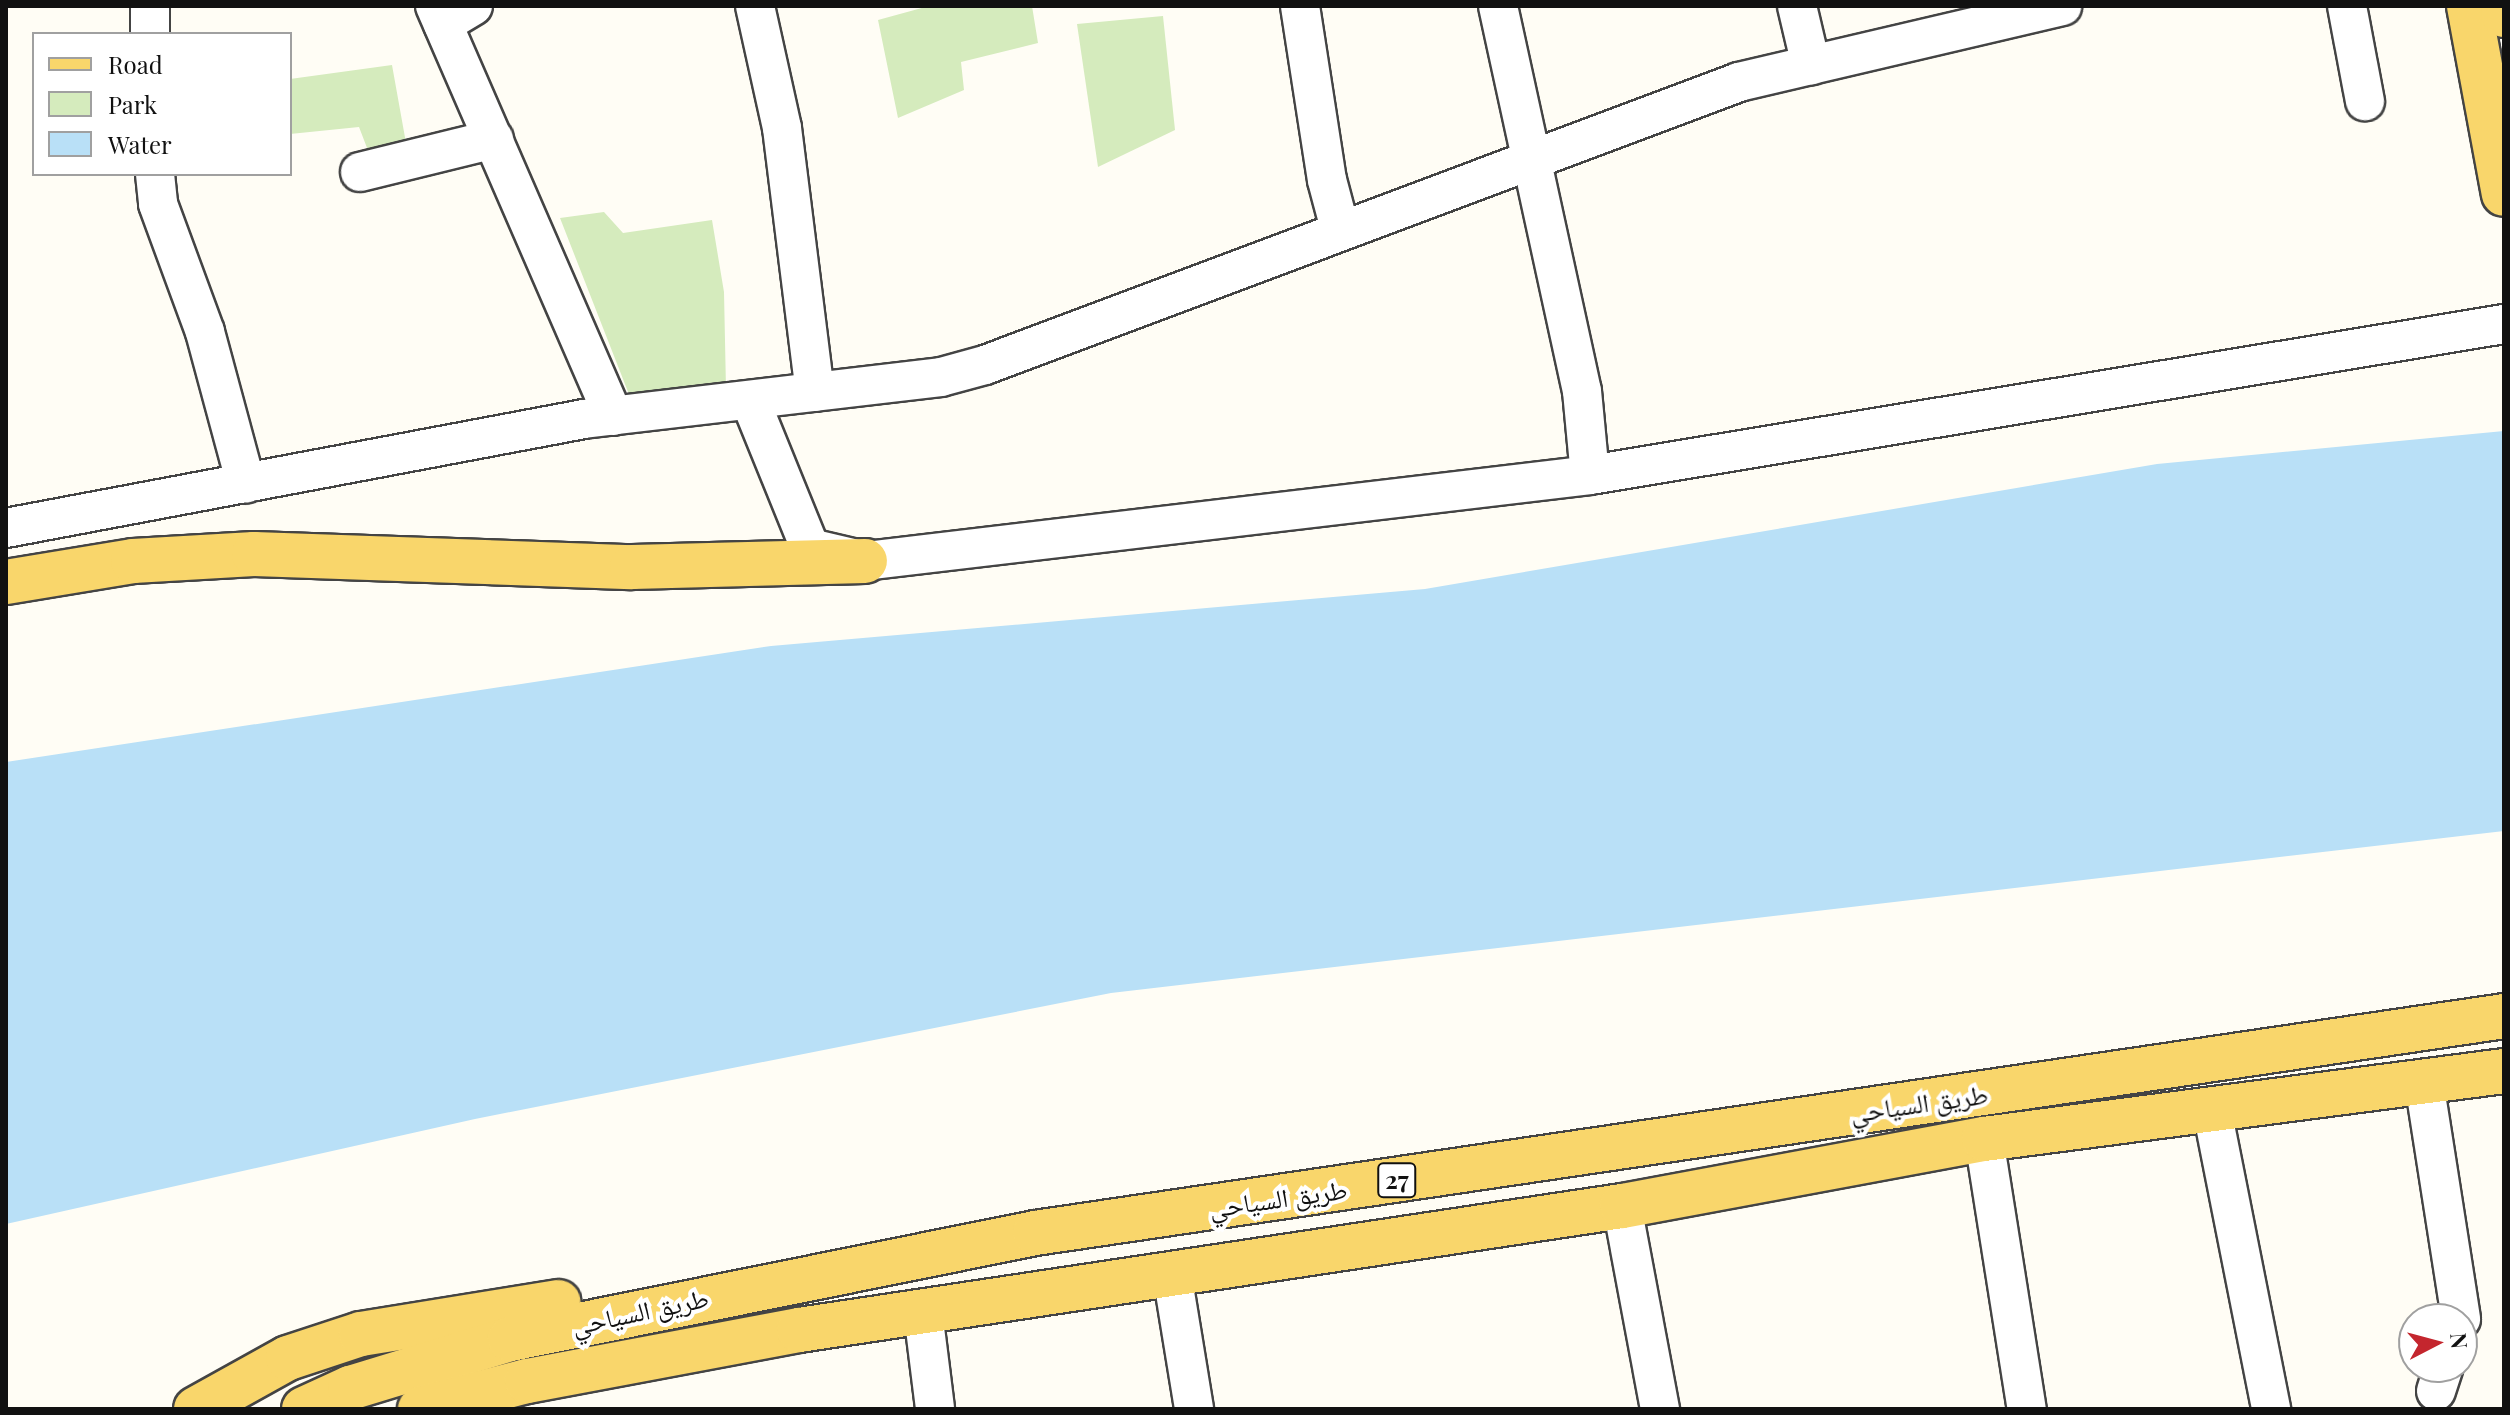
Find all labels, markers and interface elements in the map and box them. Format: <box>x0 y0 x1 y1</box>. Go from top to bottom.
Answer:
legend <box>32 32 292 176</box>
text: Road <box>108 48 163 80</box>
text: Park <box>108 88 157 120</box>
text: Water <box>108 128 172 160</box>
street label: طريق السياحي <box>1848 1078 1990 1128</box>
road number: 27 <box>1377 1160 1417 1200</box>
street label: طريق السياحي <box>1207 1173 1349 1223</box>
street label: طريق السياحي <box>569 1281 711 1341</box>
north arrow <box>2398 1303 2478 1383</box>
text: N <box>2444 1331 2476 1350</box>

